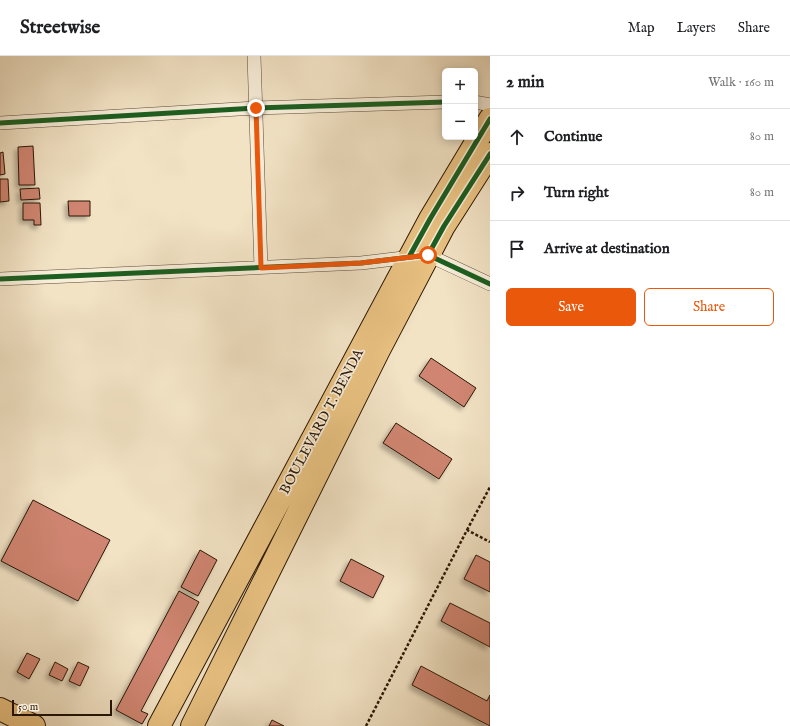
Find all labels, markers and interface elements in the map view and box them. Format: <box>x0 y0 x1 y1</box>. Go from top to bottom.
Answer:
text: Streetwise <box>20 16 100 40</box>
text: Map <box>628 19 655 37</box>
text: Layers <box>677 19 716 37</box>
text: Share <box>738 19 770 37</box>
map controls <box>442 68 478 140</box>
button: + <box>442 68 478 104</box>
text: 2 min <box>506 72 544 93</box>
text: Walk · 160 m <box>708 74 774 91</box>
route end <box>247 99 265 117</box>
button: − <box>442 104 478 140</box>
icon: ahead <box>506 126 528 148</box>
text: Continue <box>544 127 602 146</box>
text: 80 m <box>750 128 774 145</box>
icon: right <box>506 182 528 204</box>
text: Turn right <box>544 183 609 202</box>
text: 80 m <box>750 184 774 201</box>
icon: arrive <box>506 238 528 260</box>
text: Arrive at destination <box>544 239 670 258</box>
route start <box>419 246 437 264</box>
button: Save <box>506 288 636 326</box>
button: Share <box>644 288 774 326</box>
street label: BOULEVARD T. BENDA <box>276 345 368 497</box>
scale bar <box>12 698 112 717</box>
text: 50 m <box>18 700 38 714</box>

